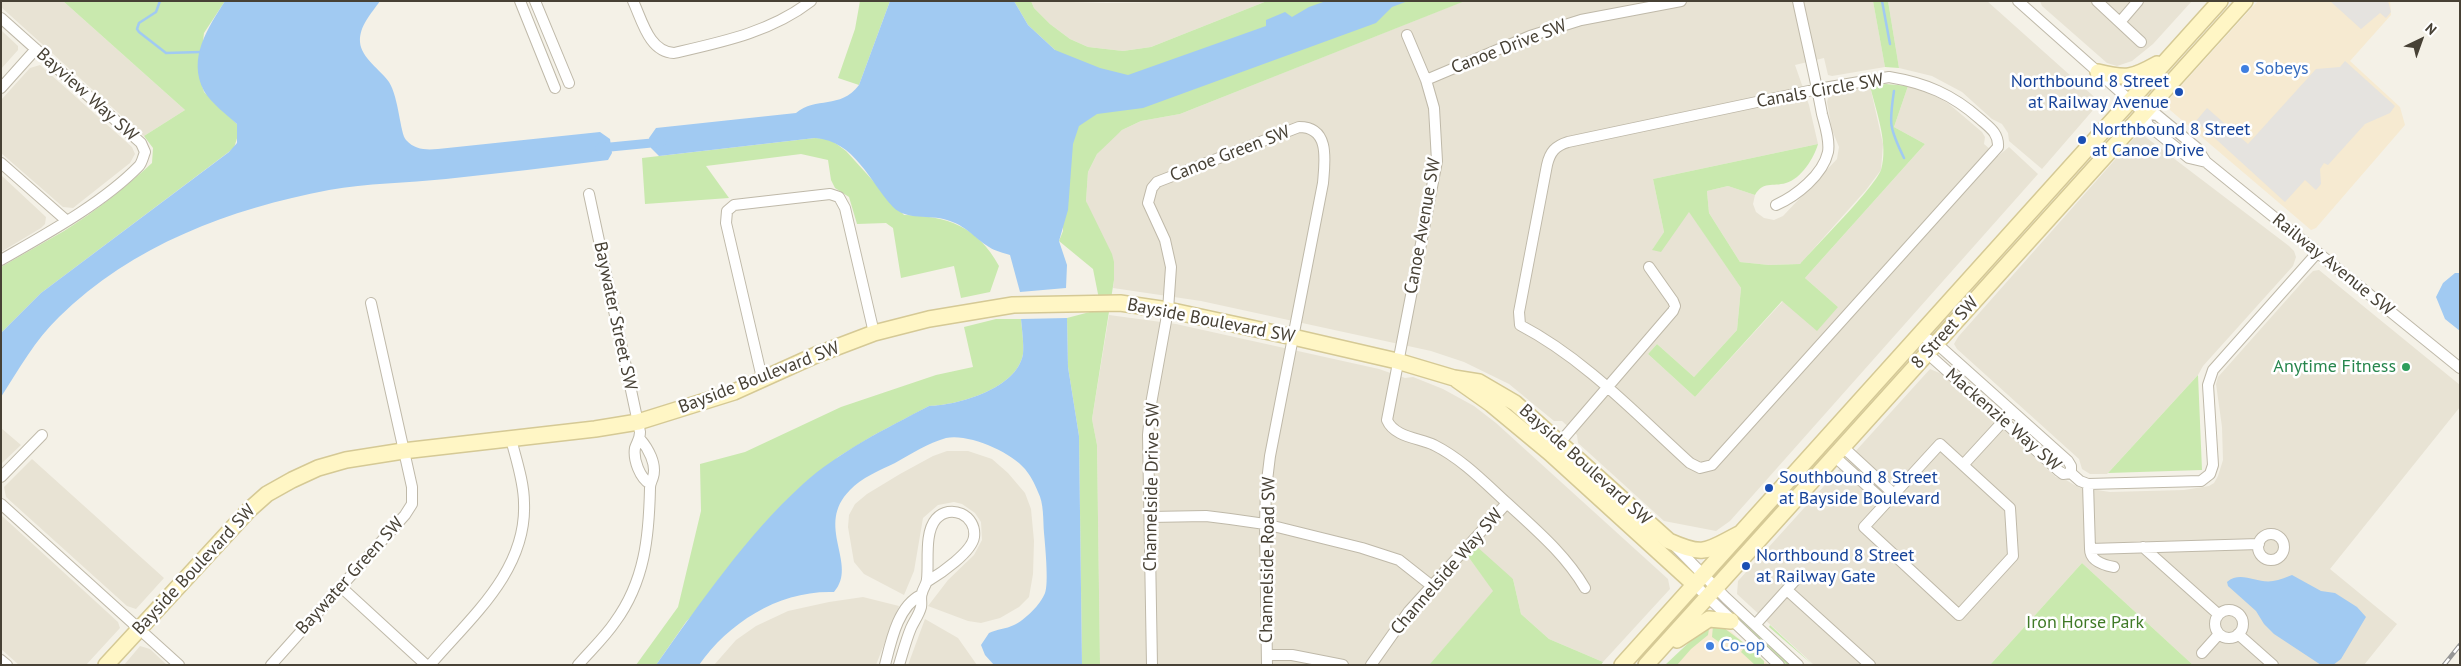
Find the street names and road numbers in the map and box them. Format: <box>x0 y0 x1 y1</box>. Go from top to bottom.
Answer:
street label: Canoe Drive SW <box>1448 15 1570 79</box>
street label: Bayview Way SW <box>32 44 142 146</box>
street label: Canals Circle SW <box>1755 69 1885 113</box>
street label: Canoe Green SW <box>1167 121 1293 187</box>
street label: Canoe Avenue SW <box>1400 156 1446 296</box>
street label: Railway Avenue SW <box>2268 209 2398 321</box>
street label: Baywater Street SW <box>589 240 641 392</box>
street label: 8 Street SW <box>1907 292 1983 374</box>
street label: Bayside Boulevard SW <box>1125 294 1297 348</box>
street label: Bayside Boulevard SW <box>676 337 842 419</box>
street label: Mackenzie Way SW <box>1941 364 2065 476</box>
street label: Bayside Boulevard SW <box>1514 400 1656 530</box>
street label: Channelside Drive SW <box>1140 402 1164 572</box>
street label: Channelside Road SW <box>1256 477 1280 643</box>
street label: Bayside Boulevard SW <box>128 500 260 640</box>
street label: Channelside Way SW <box>1386 505 1508 639</box>
street label: Baywater Green SW <box>292 513 408 639</box>

